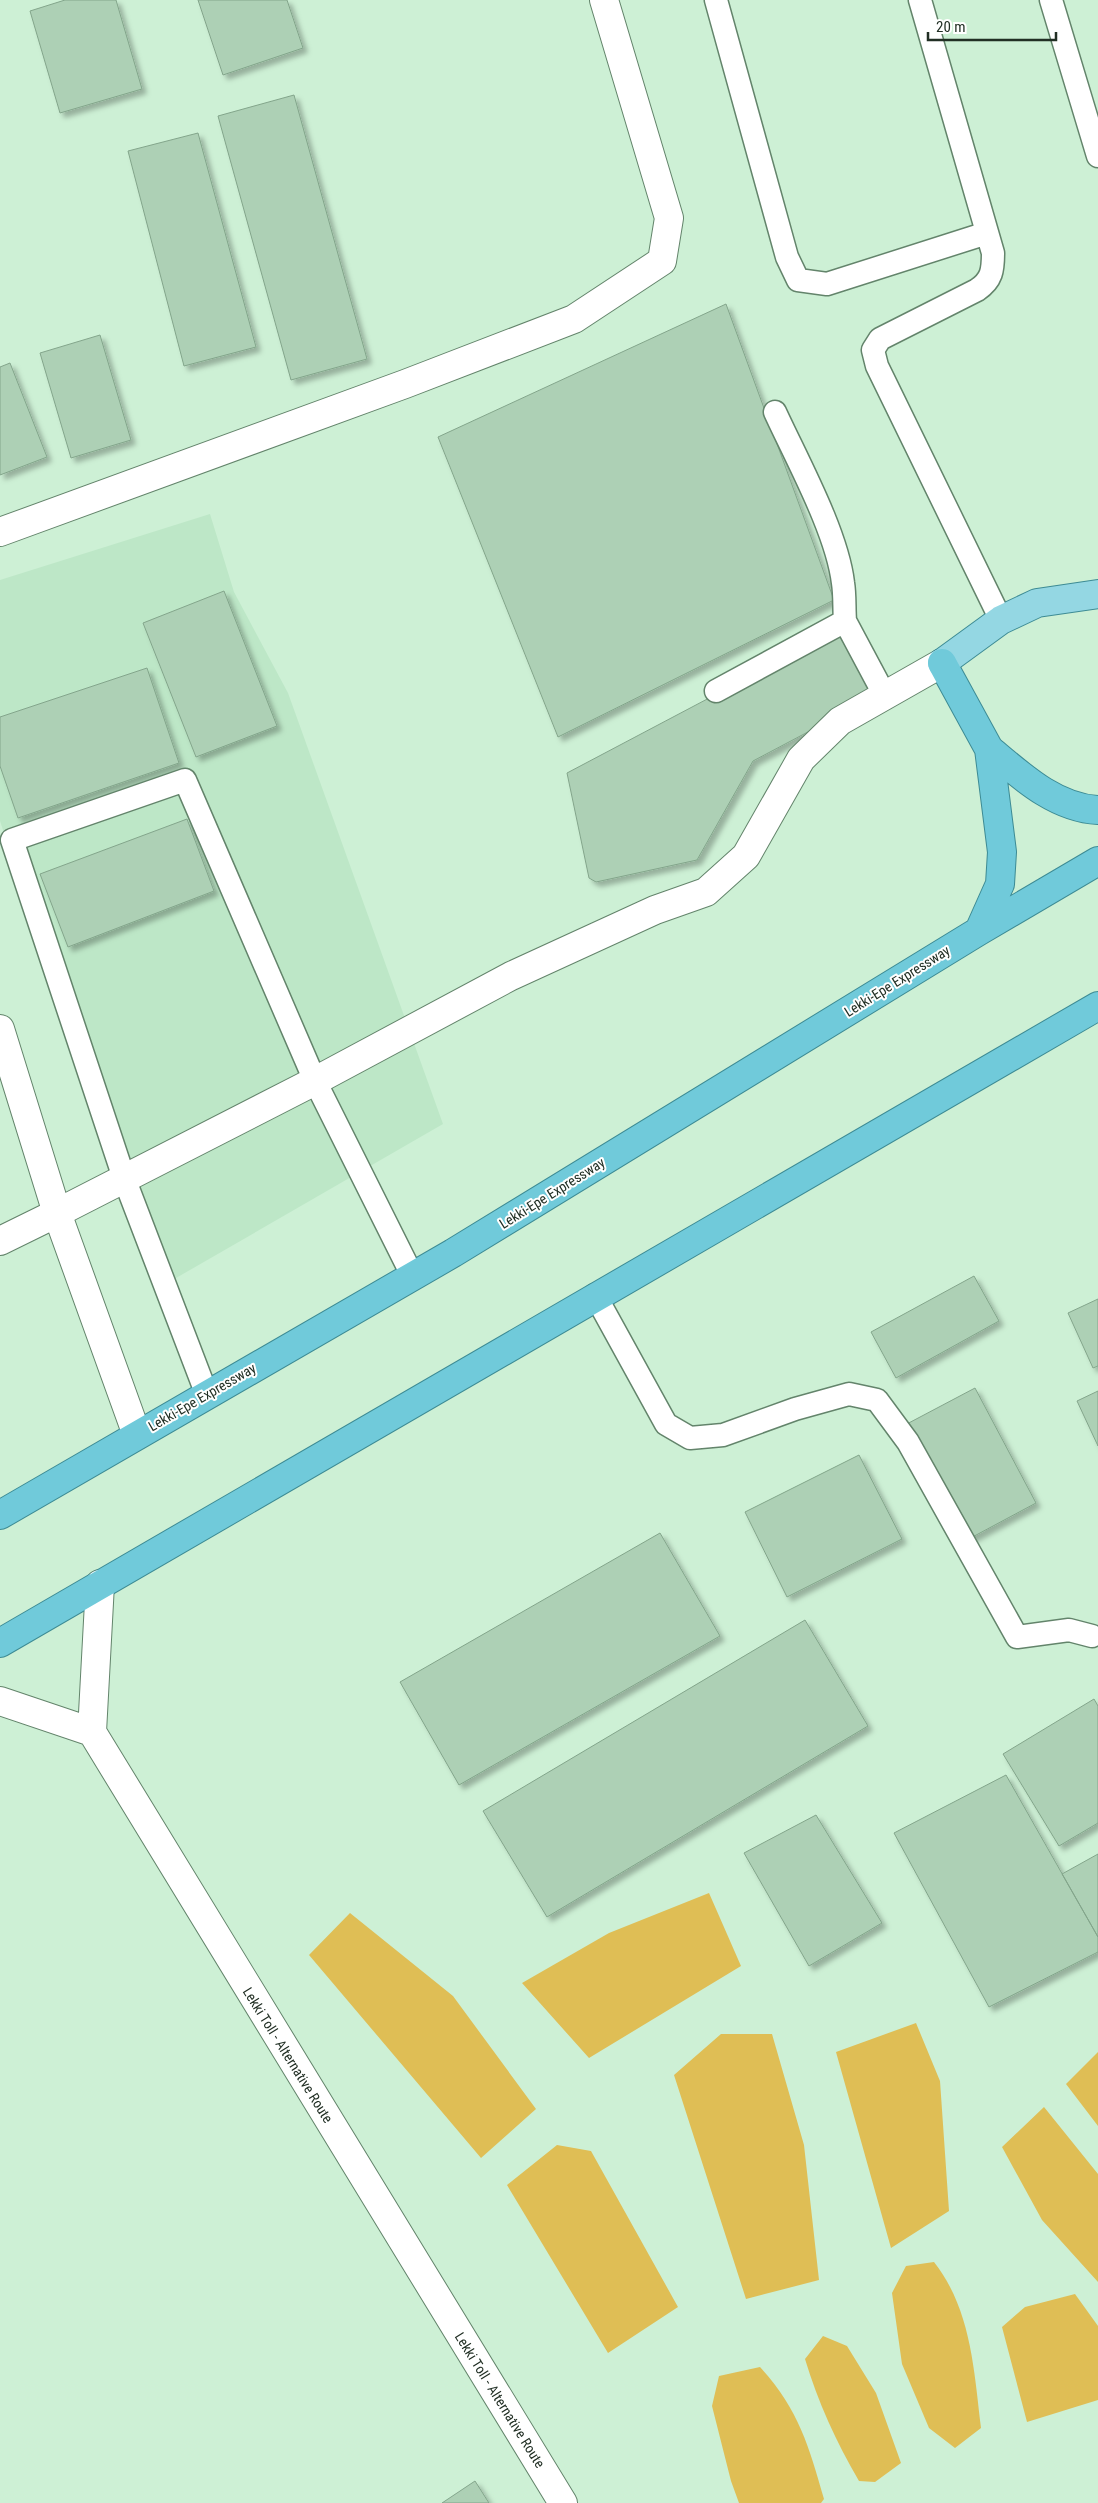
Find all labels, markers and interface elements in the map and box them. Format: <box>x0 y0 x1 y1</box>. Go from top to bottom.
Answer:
scale bar <box>928 10 1056 42</box>
text: 20 m <box>936 18 966 36</box>
street label: Lekki-Epe Expressway <box>841 942 953 1020</box>
street label: Lekki-Epe Expressway <box>496 1154 608 1232</box>
street label: Lekki-Epe Expressway <box>146 1360 259 1434</box>
street label: Lekki Toll - Alternative Route <box>240 1984 337 2126</box>
street label: Lekki Toll - Alternative Route <box>452 2329 549 2471</box>

